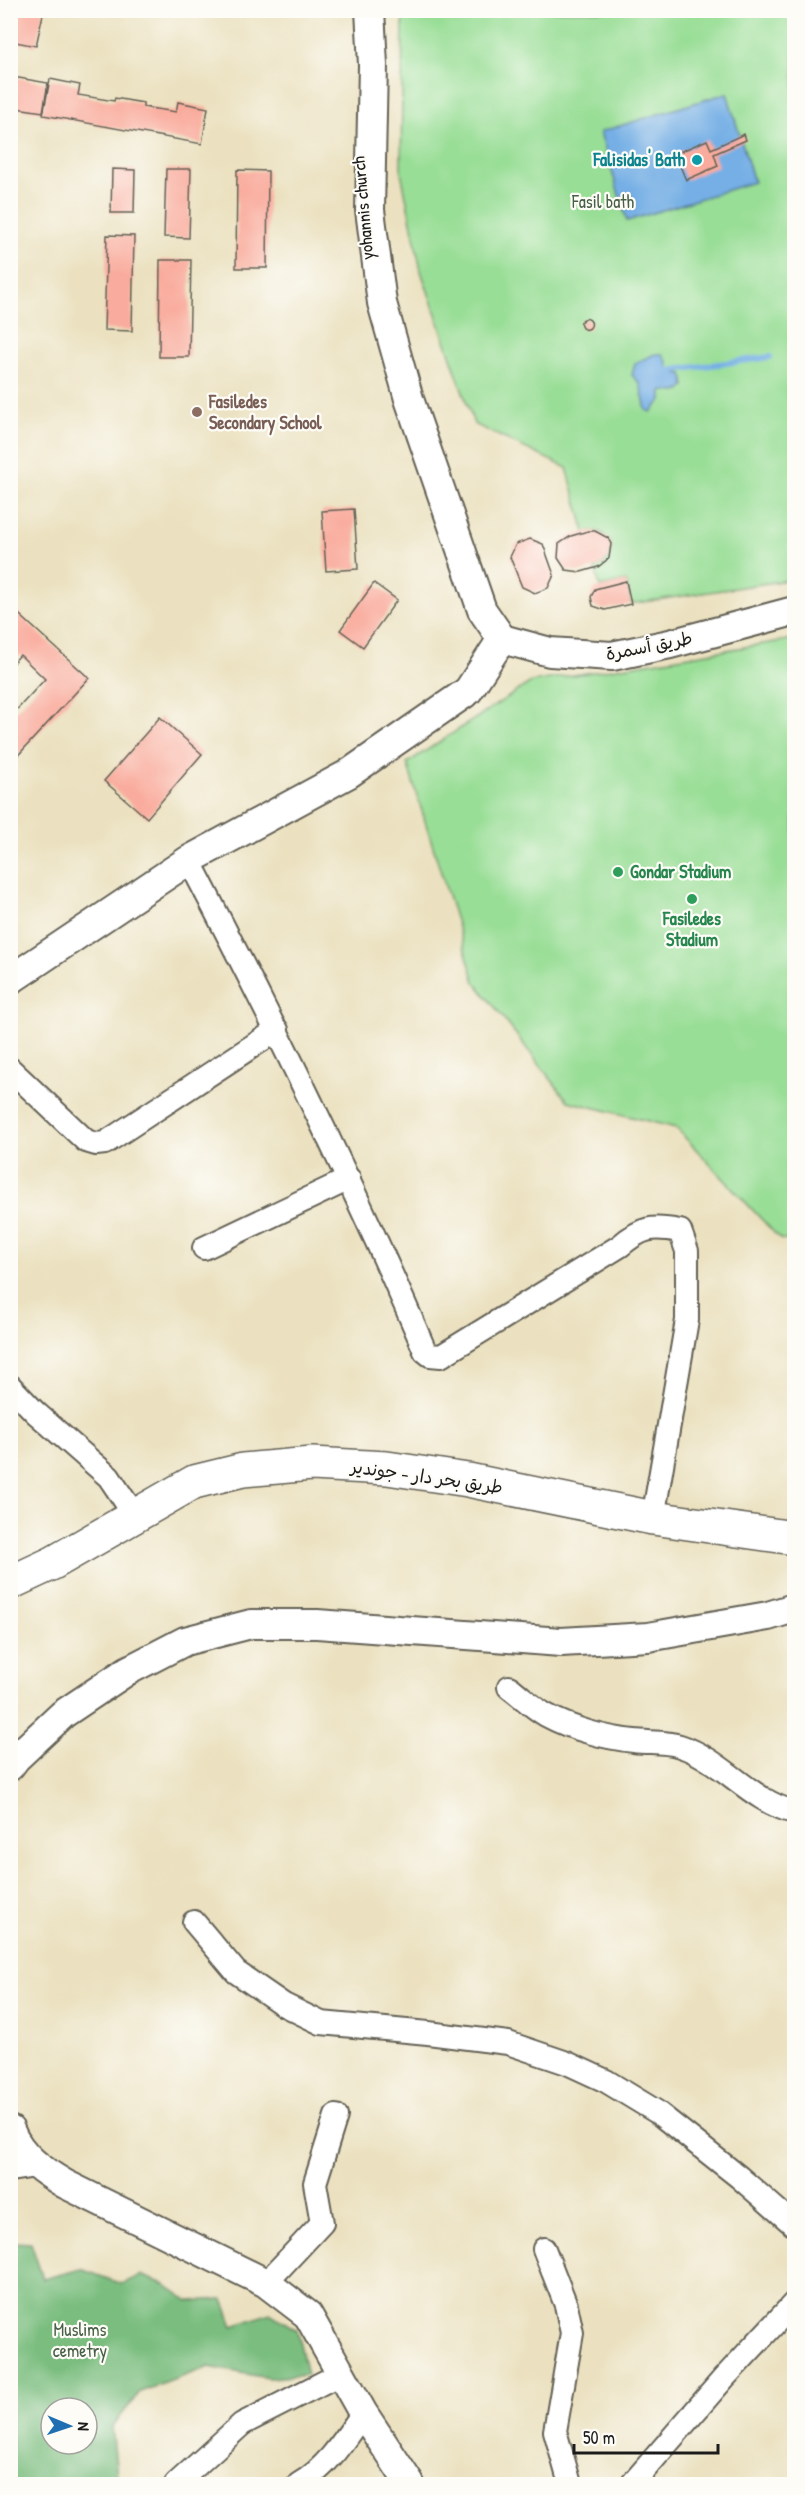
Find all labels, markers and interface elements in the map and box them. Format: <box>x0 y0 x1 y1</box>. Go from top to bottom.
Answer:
place label: Falisidas' Bath <box>592 147 685 172</box>
marker: Falisidas' Bath <box>690 153 704 167</box>
street label: yohannis church <box>345 155 379 261</box>
park label: Fasil bath <box>571 189 634 214</box>
place label: Fasiledes Secondary School <box>208 389 323 436</box>
marker: Fasiledes Secondary School <box>190 405 204 419</box>
street label: طريق أسمرة <box>603 625 695 666</box>
place label: Gondar Stadium <box>630 859 731 884</box>
marker: Gondar Stadium <box>611 865 625 879</box>
marker: Fasiledes Stadium <box>685 892 699 906</box>
place label: Fasiledes Stadium <box>662 906 721 952</box>
street label: طريق بحر دار - جوندير <box>348 1453 505 1500</box>
park label: Muslims cemetry <box>53 2317 108 2363</box>
north arrow <box>39 2396 99 2456</box>
scale bar <box>574 2417 718 2455</box>
text: N <box>73 2422 95 2432</box>
text: 50 m <box>583 2425 615 2450</box>

